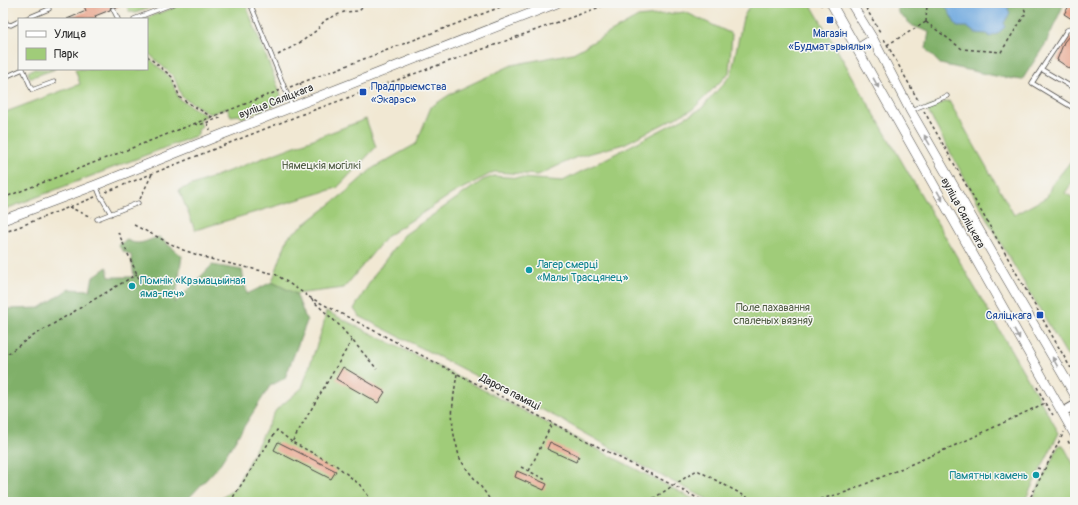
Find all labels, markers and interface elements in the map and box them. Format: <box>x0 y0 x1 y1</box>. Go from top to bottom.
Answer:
marker: Магазін «Будматэрыялы» <box>825 15 835 25</box>
legend <box>18 18 148 70</box>
text: Улица <box>54 27 86 42</box>
place label: Магазін «Будматэрыялы» <box>788 27 872 53</box>
text: Парк <box>54 47 79 62</box>
one-way arrow <box>873 77 880 89</box>
place label: Прадпрыемства «Экарэс» <box>371 80 446 106</box>
street label: вуліца Сяліцкага <box>237 81 315 121</box>
marker: Прадпрыемства «Экарэс» <box>358 87 368 97</box>
one-way arrow <box>924 134 931 146</box>
park label: Нямецкія могілкі <box>281 159 361 172</box>
street label: вуліца Сяліцкага <box>938 176 988 250</box>
one-way arrow <box>936 190 943 202</box>
place label: Лагер смерці «Малы Трасцянец» <box>536 258 629 284</box>
marker: Лагер смерці «Малы Трасцянец» <box>524 265 534 275</box>
place label: Помнік «Крэмацыйная яма-печ» <box>140 274 246 300</box>
marker: Помнік «Крэмацыйная яма-печ» <box>127 281 137 291</box>
park label: Поле пахавання спаленых вязняў <box>733 301 813 327</box>
place label: Сяліцкага <box>986 309 1032 322</box>
marker: Сяліцкага <box>1035 310 1045 320</box>
one-way arrow <box>1014 328 1021 340</box>
one-way arrow <box>1051 356 1058 368</box>
street label: Дарога памяці <box>477 371 542 413</box>
place label: Памятны камень <box>949 469 1028 482</box>
marker: Памятны камень <box>1031 470 1041 480</box>

